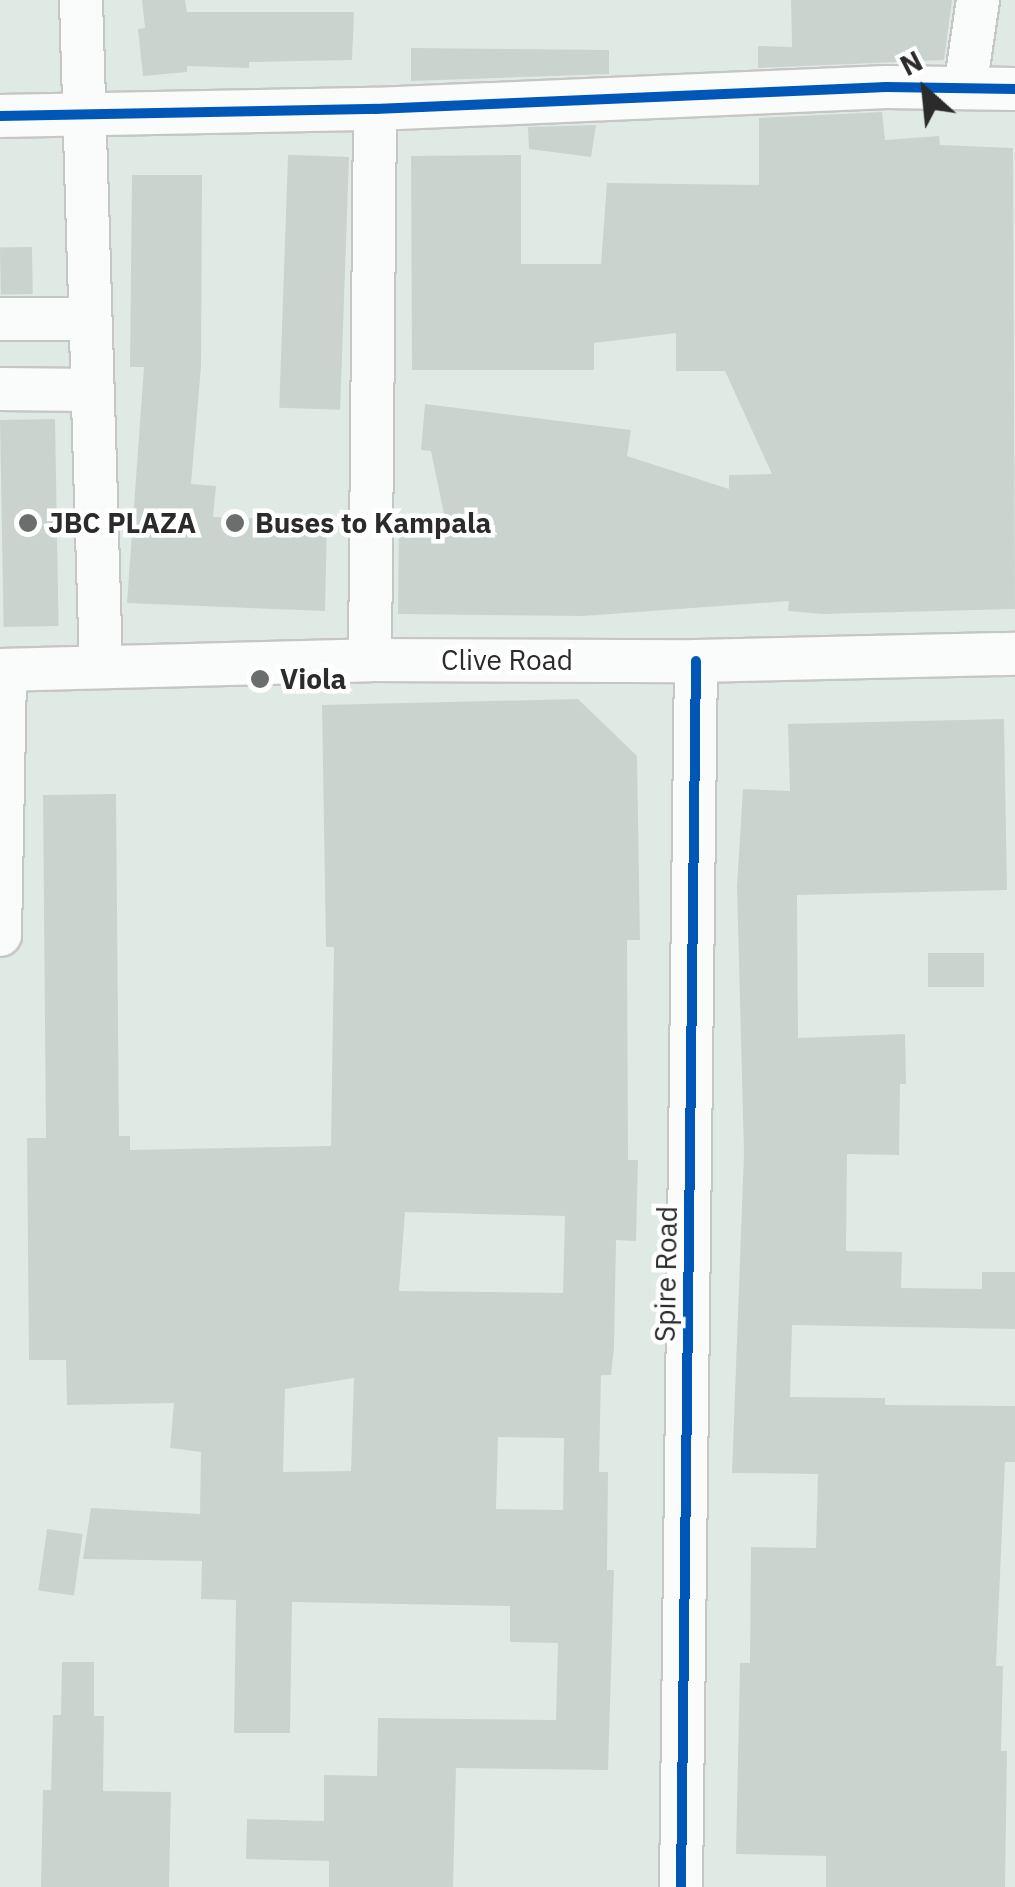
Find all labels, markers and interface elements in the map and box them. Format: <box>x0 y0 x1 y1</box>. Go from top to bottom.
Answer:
north arrow <box>875 40 975 140</box>
text: N <box>894 42 929 84</box>
place label: JBC PLAZA <box>48 506 196 540</box>
place label: Buses to Kampala <box>255 506 491 540</box>
marker: JBC PLAZA <box>17 512 39 534</box>
marker: Buses to Kampala <box>224 512 246 534</box>
street label: Clive Road <box>441 643 573 677</box>
place label: Viola <box>280 662 346 696</box>
marker: Viola <box>249 668 271 690</box>
street label: Spire Road <box>648 1206 684 1342</box>

